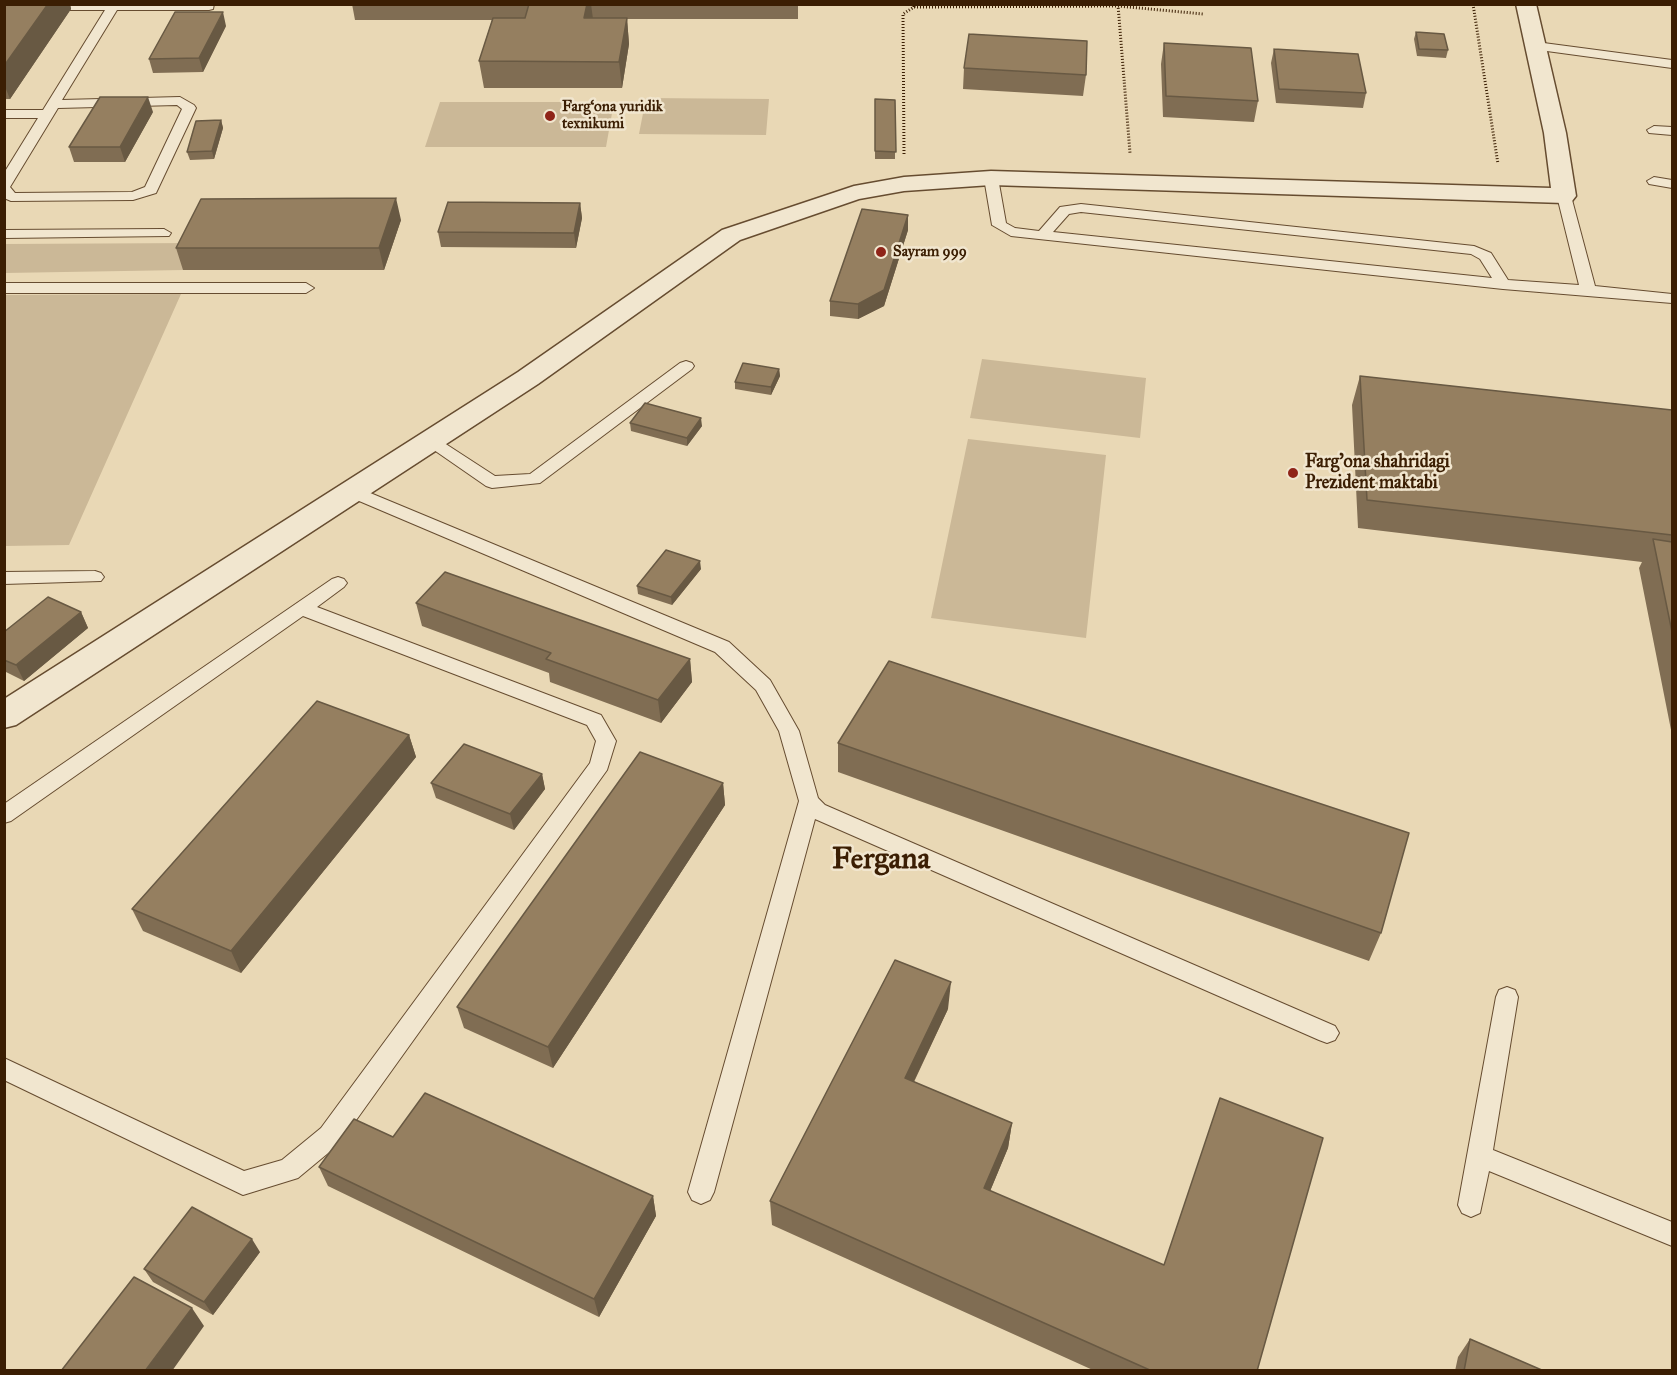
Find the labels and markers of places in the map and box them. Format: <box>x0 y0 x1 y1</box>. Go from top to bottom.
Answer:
place label: Farg‘ona yuridik texnikumi <box>562 98 663 133</box>
marker: Farg‘ona yuridik texnikumi <box>543 109 557 123</box>
place label: Sayram 999 <box>893 243 967 261</box>
marker: Sayram 999 <box>874 245 888 259</box>
place label: Farg'ona shahridagi Prezident maktabi <box>1305 452 1450 494</box>
marker: Farg'ona shahridagi Prezident maktabi <box>1286 466 1300 480</box>

